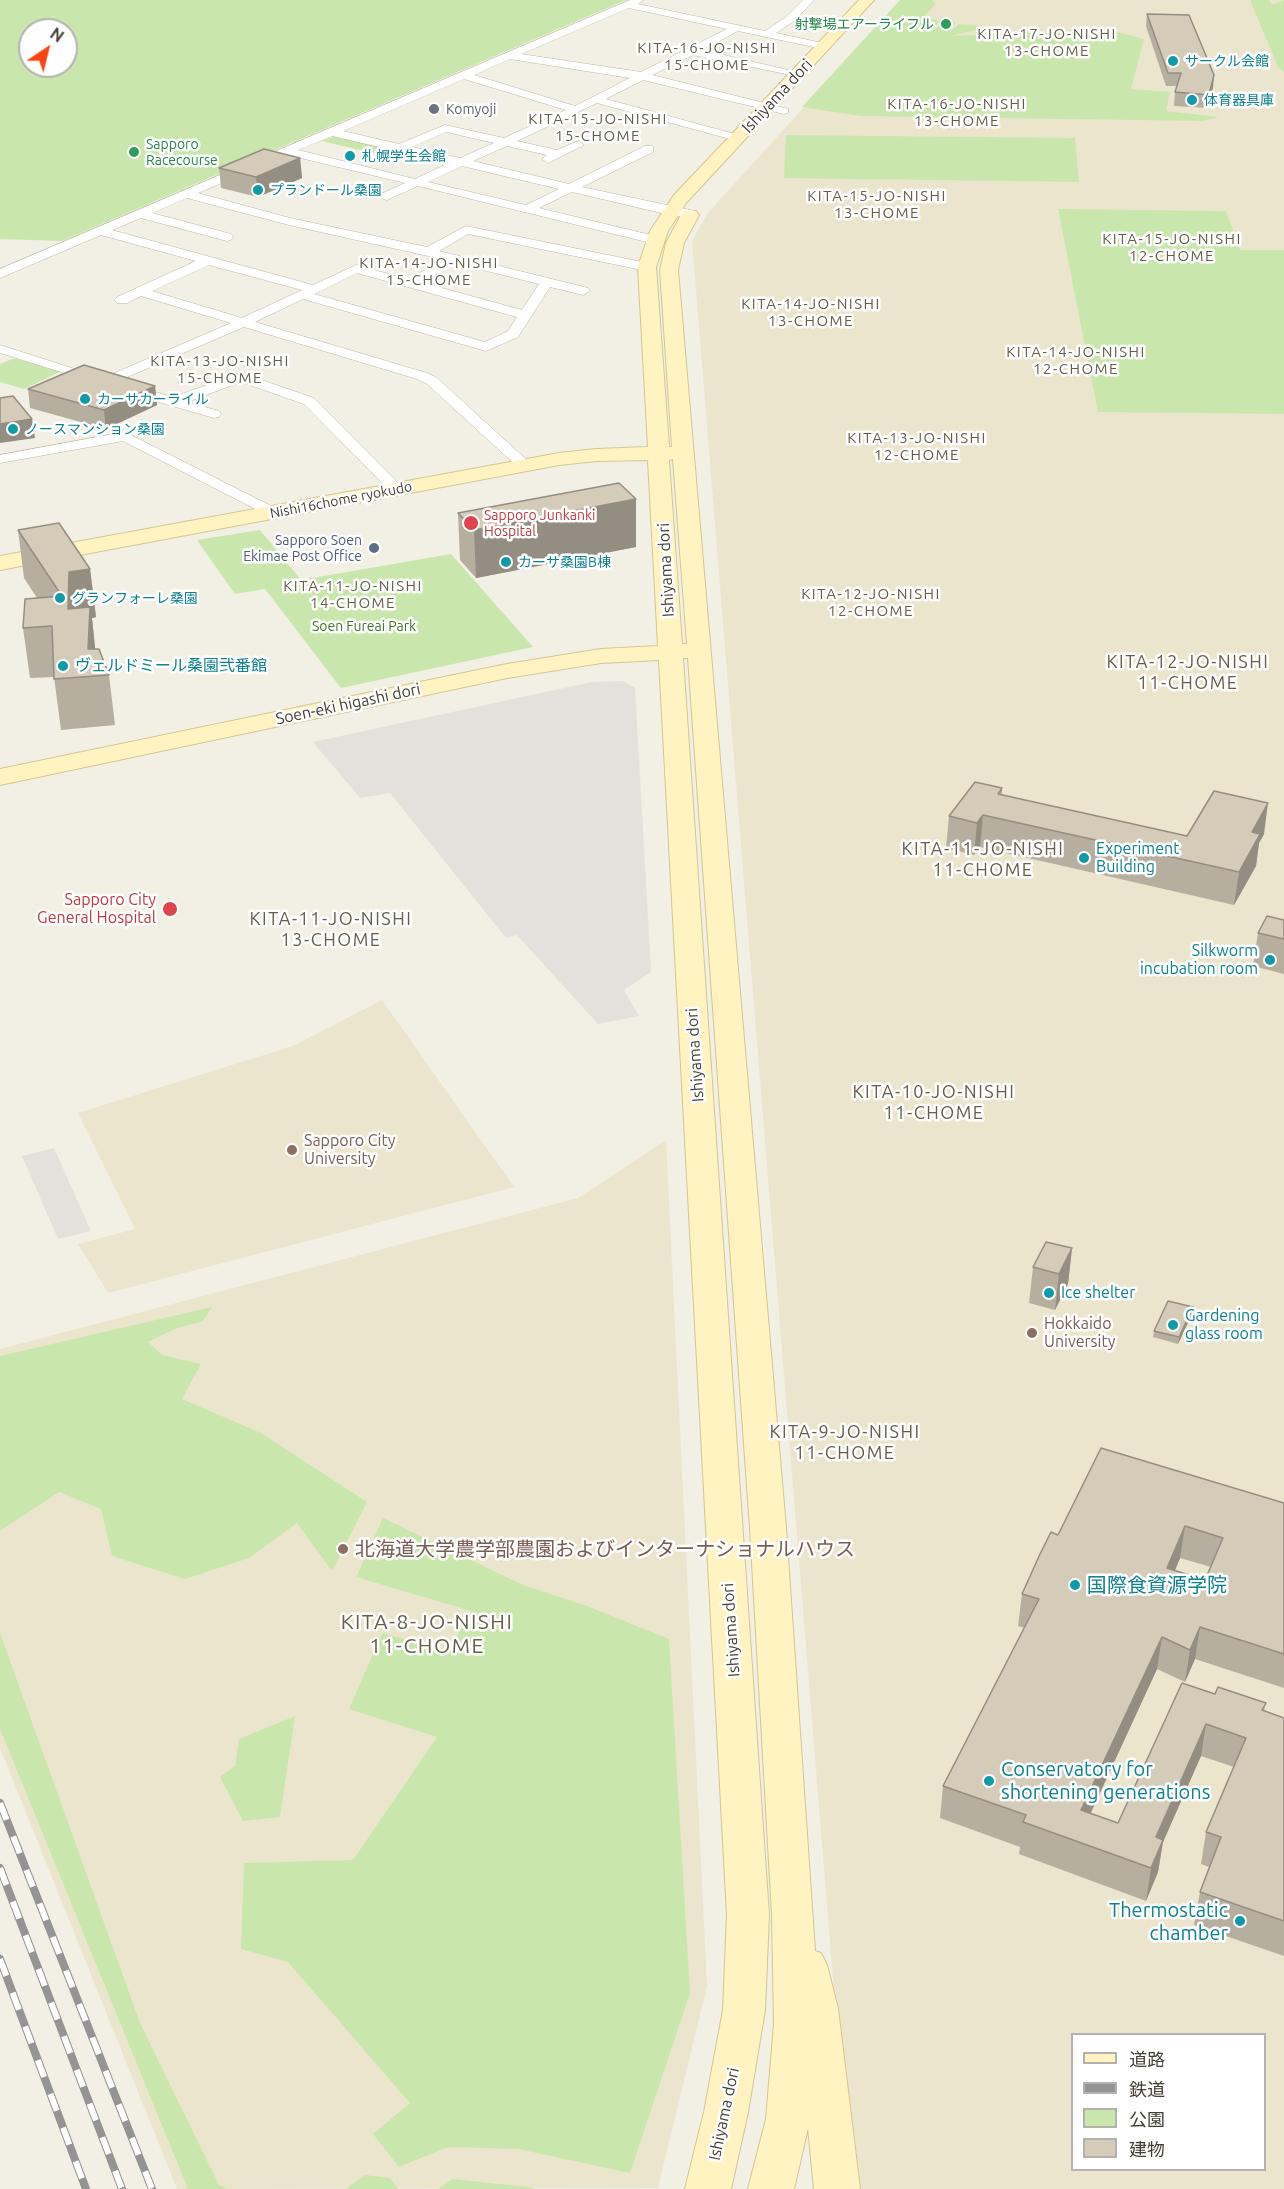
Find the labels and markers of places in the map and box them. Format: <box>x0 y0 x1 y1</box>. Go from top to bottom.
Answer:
place label: 射撃場エアーライフル <box>795 16 934 32</box>
marker: 射撃場エアーライフル <box>939 17 953 31</box>
place label: サークル会館 <box>1185 53 1269 69</box>
marker: サークル会館 <box>1166 54 1180 68</box>
place label: 体育器具庫 <box>1204 92 1274 108</box>
marker: 体育器具庫 <box>1185 93 1199 107</box>
place label: Komyoji <box>446 101 496 117</box>
marker: Komyoji <box>427 102 441 116</box>
place label: Sapporo Racecourse <box>146 136 218 168</box>
marker: Sapporo Racecourse <box>127 145 141 159</box>
place label: 札幌学生会館 <box>362 148 446 164</box>
marker: 札幌学生会館 <box>343 149 357 163</box>
place label: プランドール桑園 <box>270 182 382 198</box>
marker: プランドール桑園 <box>251 183 265 197</box>
place label: カーサカーライル <box>97 391 209 407</box>
marker: カーサカーライル <box>78 392 92 406</box>
place label: ノースマンション桑園 <box>25 421 165 437</box>
marker: ノースマンション桑園 <box>6 422 20 436</box>
place label: Sapporo Junkanki Hospital <box>484 507 595 540</box>
marker: Sapporo Junkanki Hospital <box>462 514 480 532</box>
place label: Sapporo Soen Ekimae Post Office <box>243 532 362 564</box>
marker: Sapporo Soen Ekimae Post Office <box>367 541 381 555</box>
place label: カーサ桑園B棟 <box>518 554 611 570</box>
marker: カーサ桑園B棟 <box>499 555 513 569</box>
place label: グランフォーレ桑園 <box>72 590 198 606</box>
marker: グランフォーレ桑園 <box>53 591 67 605</box>
place label: ヴェルドミール桑園弐番館 <box>75 656 267 676</box>
marker: ヴェルドミール桑園弐番館 <box>56 659 70 673</box>
place label: Experiment Building <box>1096 839 1179 877</box>
marker: Experiment Building <box>1077 851 1091 865</box>
place label: Sapporo City General Hospital <box>37 890 156 928</box>
marker: Sapporo City General Hospital <box>161 900 179 918</box>
place label: Silkworm incubation room <box>1140 941 1258 979</box>
marker: Silkworm incubation room <box>1263 953 1277 967</box>
place label: Sapporo City University <box>304 1131 395 1169</box>
marker: Sapporo City University <box>285 1143 299 1157</box>
place label: Ice shelter <box>1061 1283 1135 1303</box>
marker: Ice shelter <box>1042 1286 1056 1300</box>
place label: Gardening glass room <box>1185 1306 1263 1344</box>
place label: Hokkaido University <box>1044 1314 1115 1352</box>
marker: Gardening glass room <box>1166 1318 1180 1332</box>
marker: Hokkaido University <box>1025 1326 1039 1340</box>
place label: 北海道大学農学部農園およびインターナショナルハウス <box>355 1537 855 1561</box>
marker: 北海道大学農学部農園およびインターナショナルハウス <box>336 1542 350 1556</box>
place label: 国際食資源学院 <box>1087 1573 1227 1597</box>
marker: 国際食資源学院 <box>1068 1578 1082 1592</box>
place label: Conservatory for shortening generations <box>1001 1757 1210 1804</box>
marker: Conservatory for shortening generations <box>982 1774 996 1788</box>
place label: Thermostatic chamber <box>1109 1898 1228 1945</box>
marker: Thermostatic chamber <box>1233 1914 1247 1928</box>

